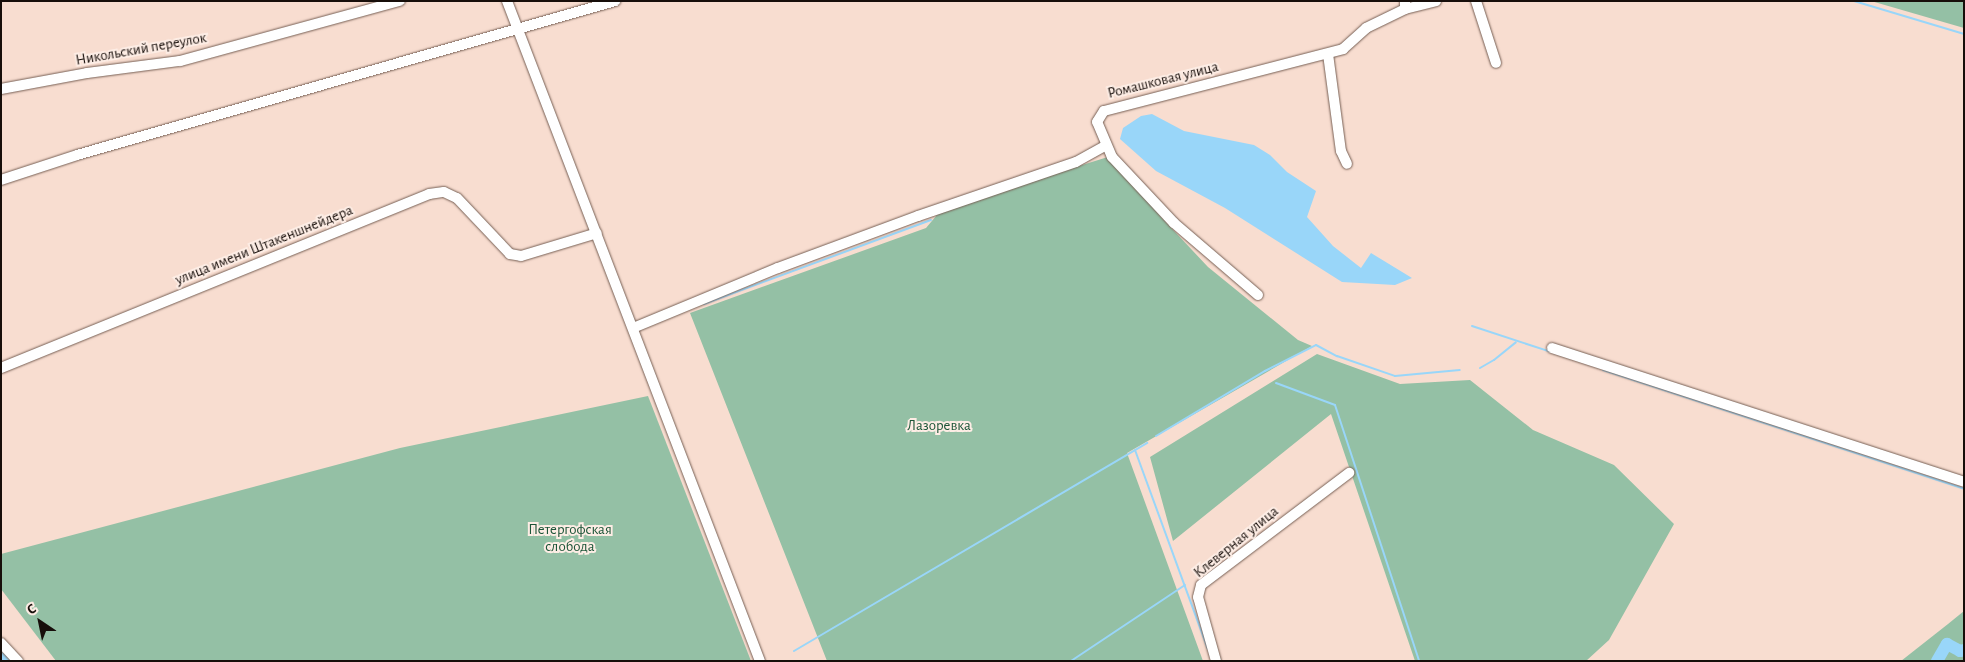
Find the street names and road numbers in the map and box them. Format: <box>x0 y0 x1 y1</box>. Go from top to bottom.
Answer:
street label: Никольский переулок <box>74 29 208 69</box>
street label: Ромашковая улица <box>1106 58 1220 102</box>
street label: улица имени Штакеншнейдера <box>173 201 355 289</box>
street label: Клеверная улица <box>1190 502 1282 582</box>

